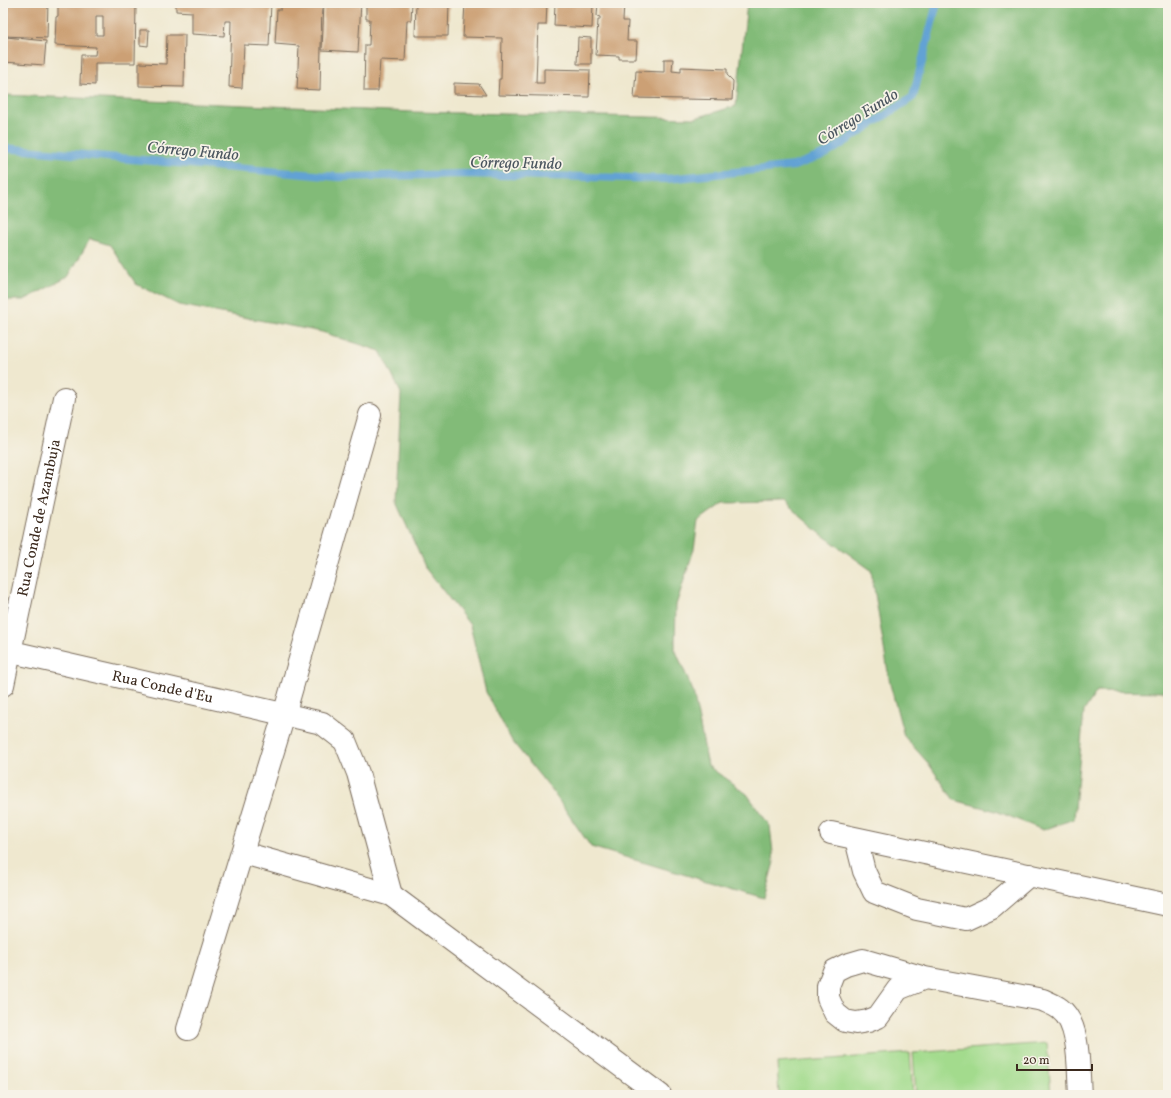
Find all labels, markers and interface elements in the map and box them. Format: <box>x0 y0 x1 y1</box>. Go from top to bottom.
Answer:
water label: Córrego Fundo <box>813 84 903 151</box>
water label: Córrego Fundo <box>146 137 240 167</box>
water label: Córrego Fundo <box>470 152 563 176</box>
street label: Rua Conde de Azambuja <box>13 437 67 599</box>
street label: Rua Conde d'Eu <box>110 666 215 710</box>
scale bar <box>1017 1046 1092 1072</box>
text: 20 m <box>1023 1053 1050 1069</box>

